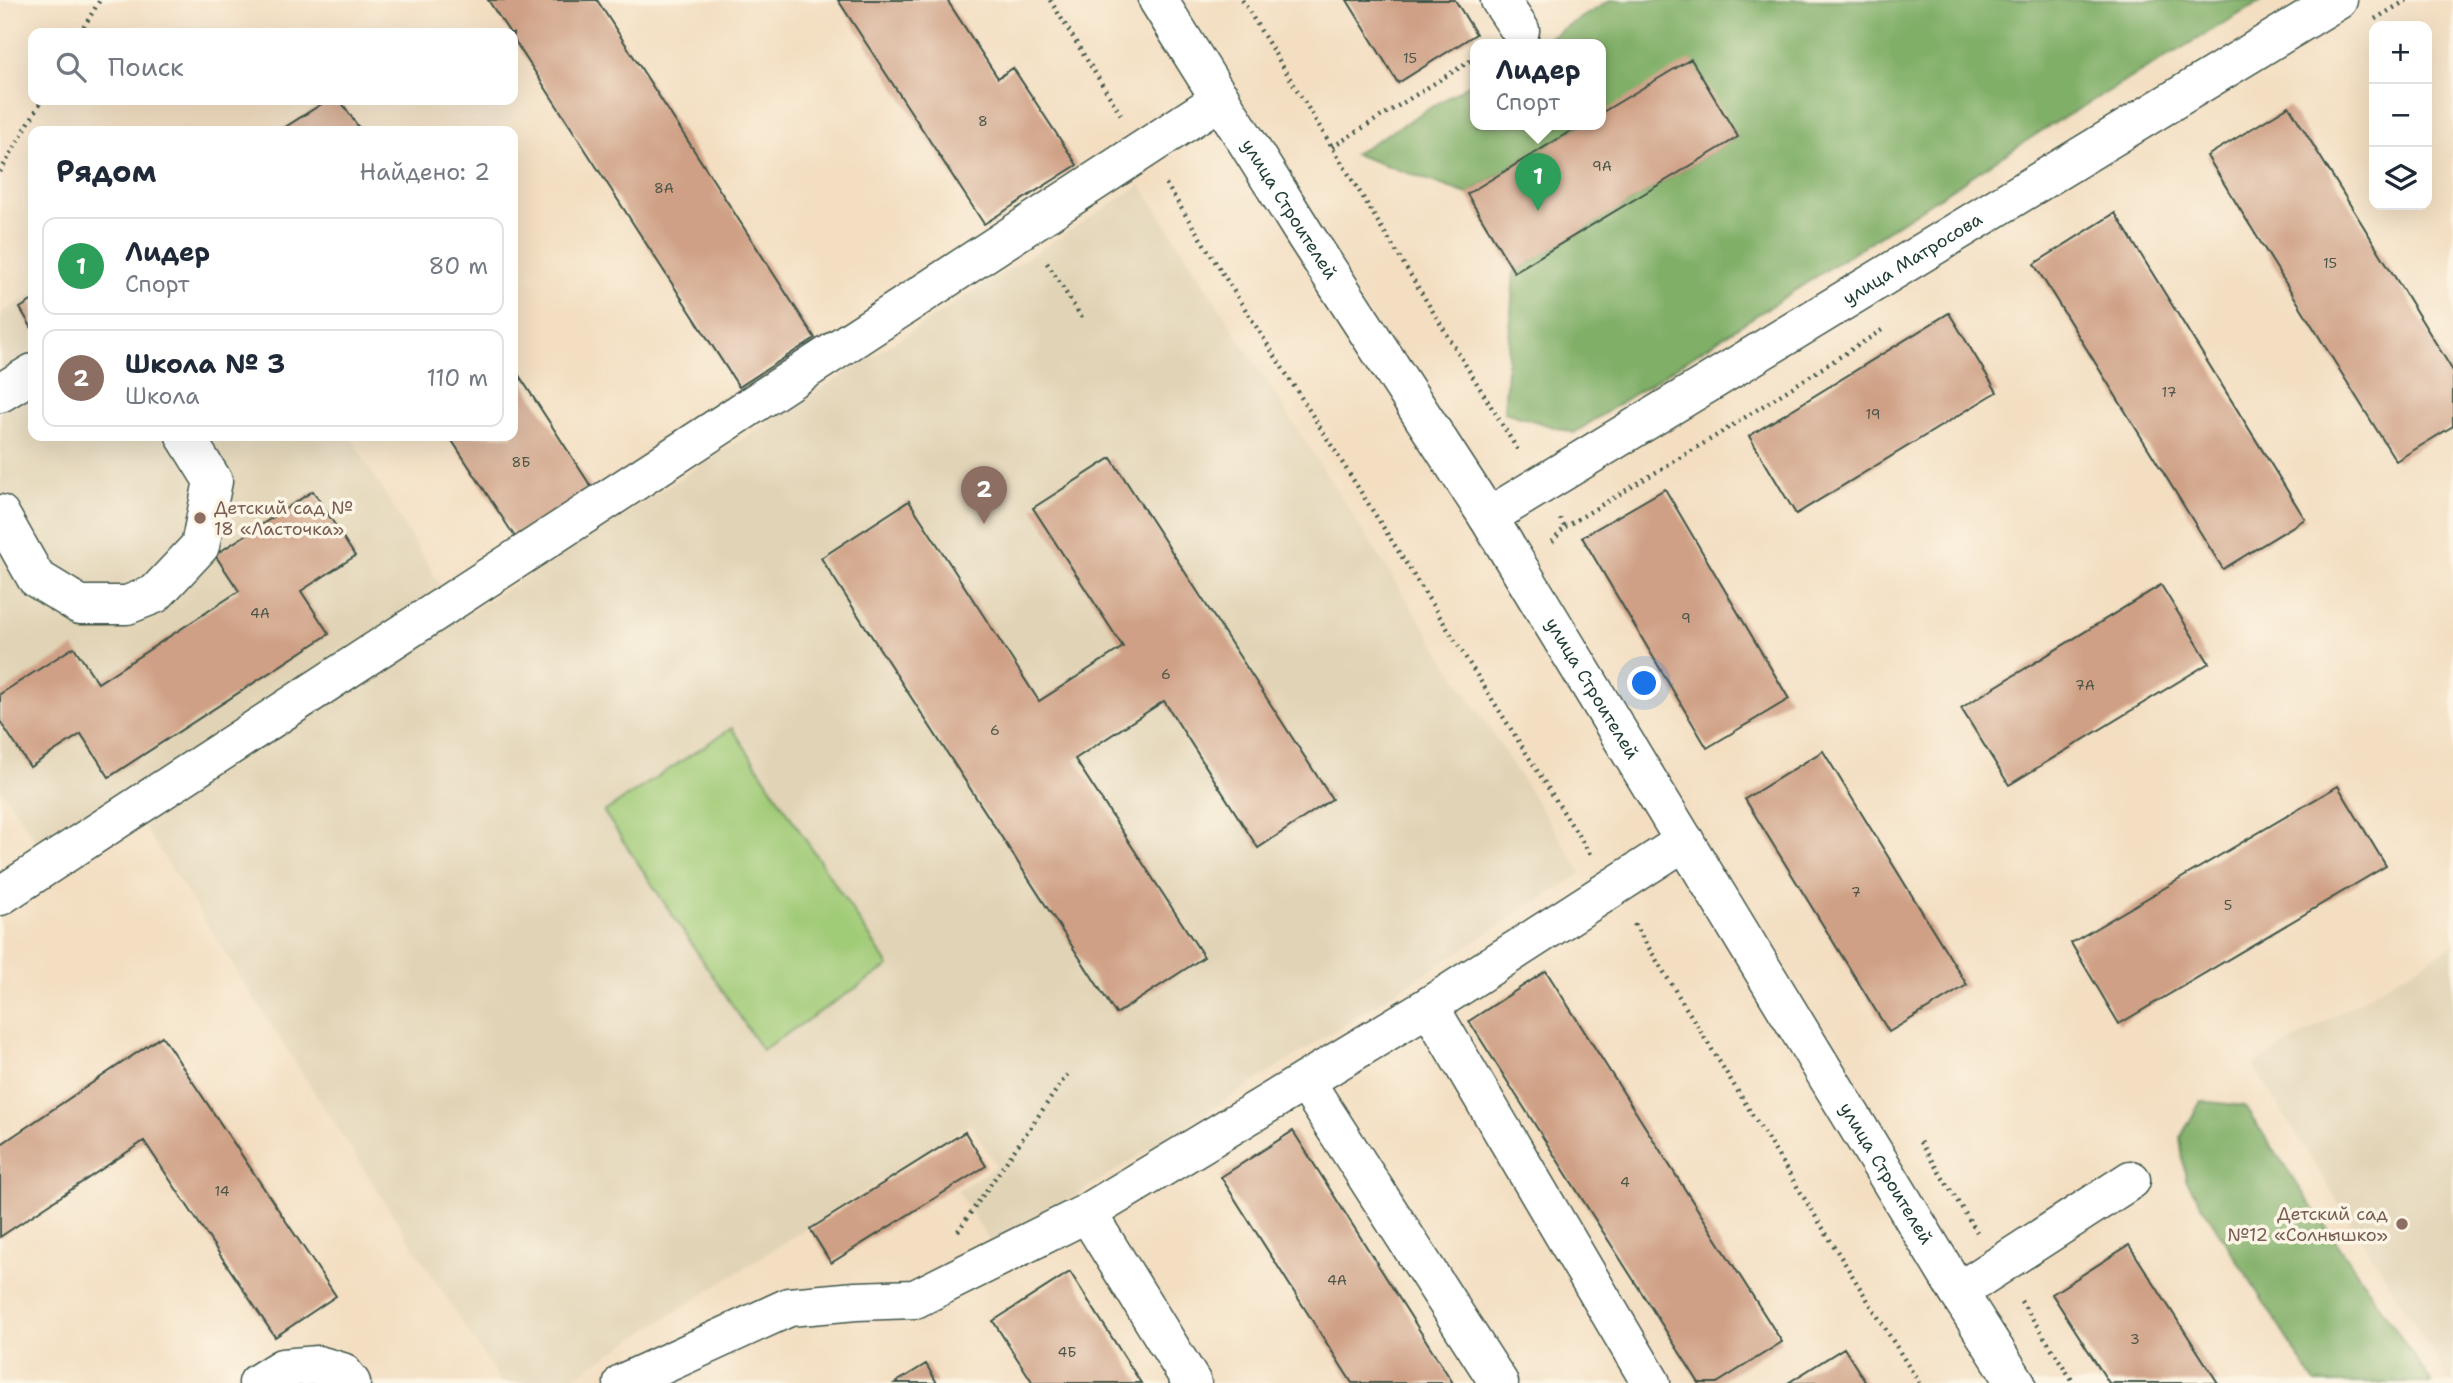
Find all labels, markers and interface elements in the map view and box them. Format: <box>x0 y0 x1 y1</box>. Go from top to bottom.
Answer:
map controls <box>2369 21 2432 210</box>
button: + <box>2369 21 2432 84</box>
search box <box>28 28 518 105</box>
popup <box>1470 39 1606 130</box>
icon: search <box>52 48 90 86</box>
text: Поиск <box>108 49 184 84</box>
house number: 15 <box>1403 49 1417 67</box>
text: Лидер <box>1495 52 1581 87</box>
button: − <box>2369 84 2432 147</box>
text: Спорт <box>1495 87 1560 117</box>
house number: 8 <box>978 112 988 130</box>
street label: улица Строителей <box>1236 134 1343 284</box>
button: layers <box>2369 147 2432 210</box>
text: Рядом <box>56 151 156 192</box>
pin: 1 <box>1515 153 1561 211</box>
text: Найдено: 2 <box>360 157 490 187</box>
house number: 9А <box>1592 157 1612 175</box>
house number: 8А <box>654 179 674 197</box>
street label: улица Матросова <box>1838 207 1987 310</box>
text: Лидер <box>125 234 210 269</box>
text: 1 <box>76 251 86 281</box>
text: 80 m <box>429 251 488 281</box>
house number: 15 <box>2323 254 2337 272</box>
text: Спорт <box>125 269 190 299</box>
text: Школа № 3 <box>125 346 285 381</box>
text: 2 <box>73 363 89 393</box>
text: 110 m <box>426 363 488 393</box>
text: Школа <box>125 381 200 411</box>
house number: 17 <box>2162 383 2176 401</box>
house number: 19 <box>1865 405 1881 423</box>
house number: 8Б <box>511 453 531 471</box>
pin: 2 <box>961 466 1007 524</box>
place label: Детский сад № 18 «Ласточка» <box>214 496 353 541</box>
marker: Детский сад № 18 «Ласточка» <box>192 510 208 526</box>
house number: 4А <box>250 604 270 622</box>
house number: 9 <box>1681 609 1691 627</box>
street label: улица Строителей <box>1540 613 1644 764</box>
house number: 6 <box>1161 665 1171 683</box>
your location <box>1627 666 1661 700</box>
house number: 7А <box>2075 676 2095 694</box>
house number: 6 <box>990 721 1000 739</box>
house number: 7 <box>1851 883 1861 901</box>
house number: 5 <box>2224 896 2232 914</box>
street label: улица Строителей <box>1834 1098 1938 1249</box>
house number: 4 <box>1620 1173 1630 1191</box>
house number: 14 <box>214 1182 230 1200</box>
place label: Детский сад №12 «Солнышко» <box>2227 1202 2389 1247</box>
marker: Детский сад №12 «Солнышко» <box>2394 1216 2410 1232</box>
house number: 4А <box>1327 1271 1347 1289</box>
house number: 3 <box>2130 1330 2140 1348</box>
house number: 4Б <box>1057 1343 1077 1361</box>

